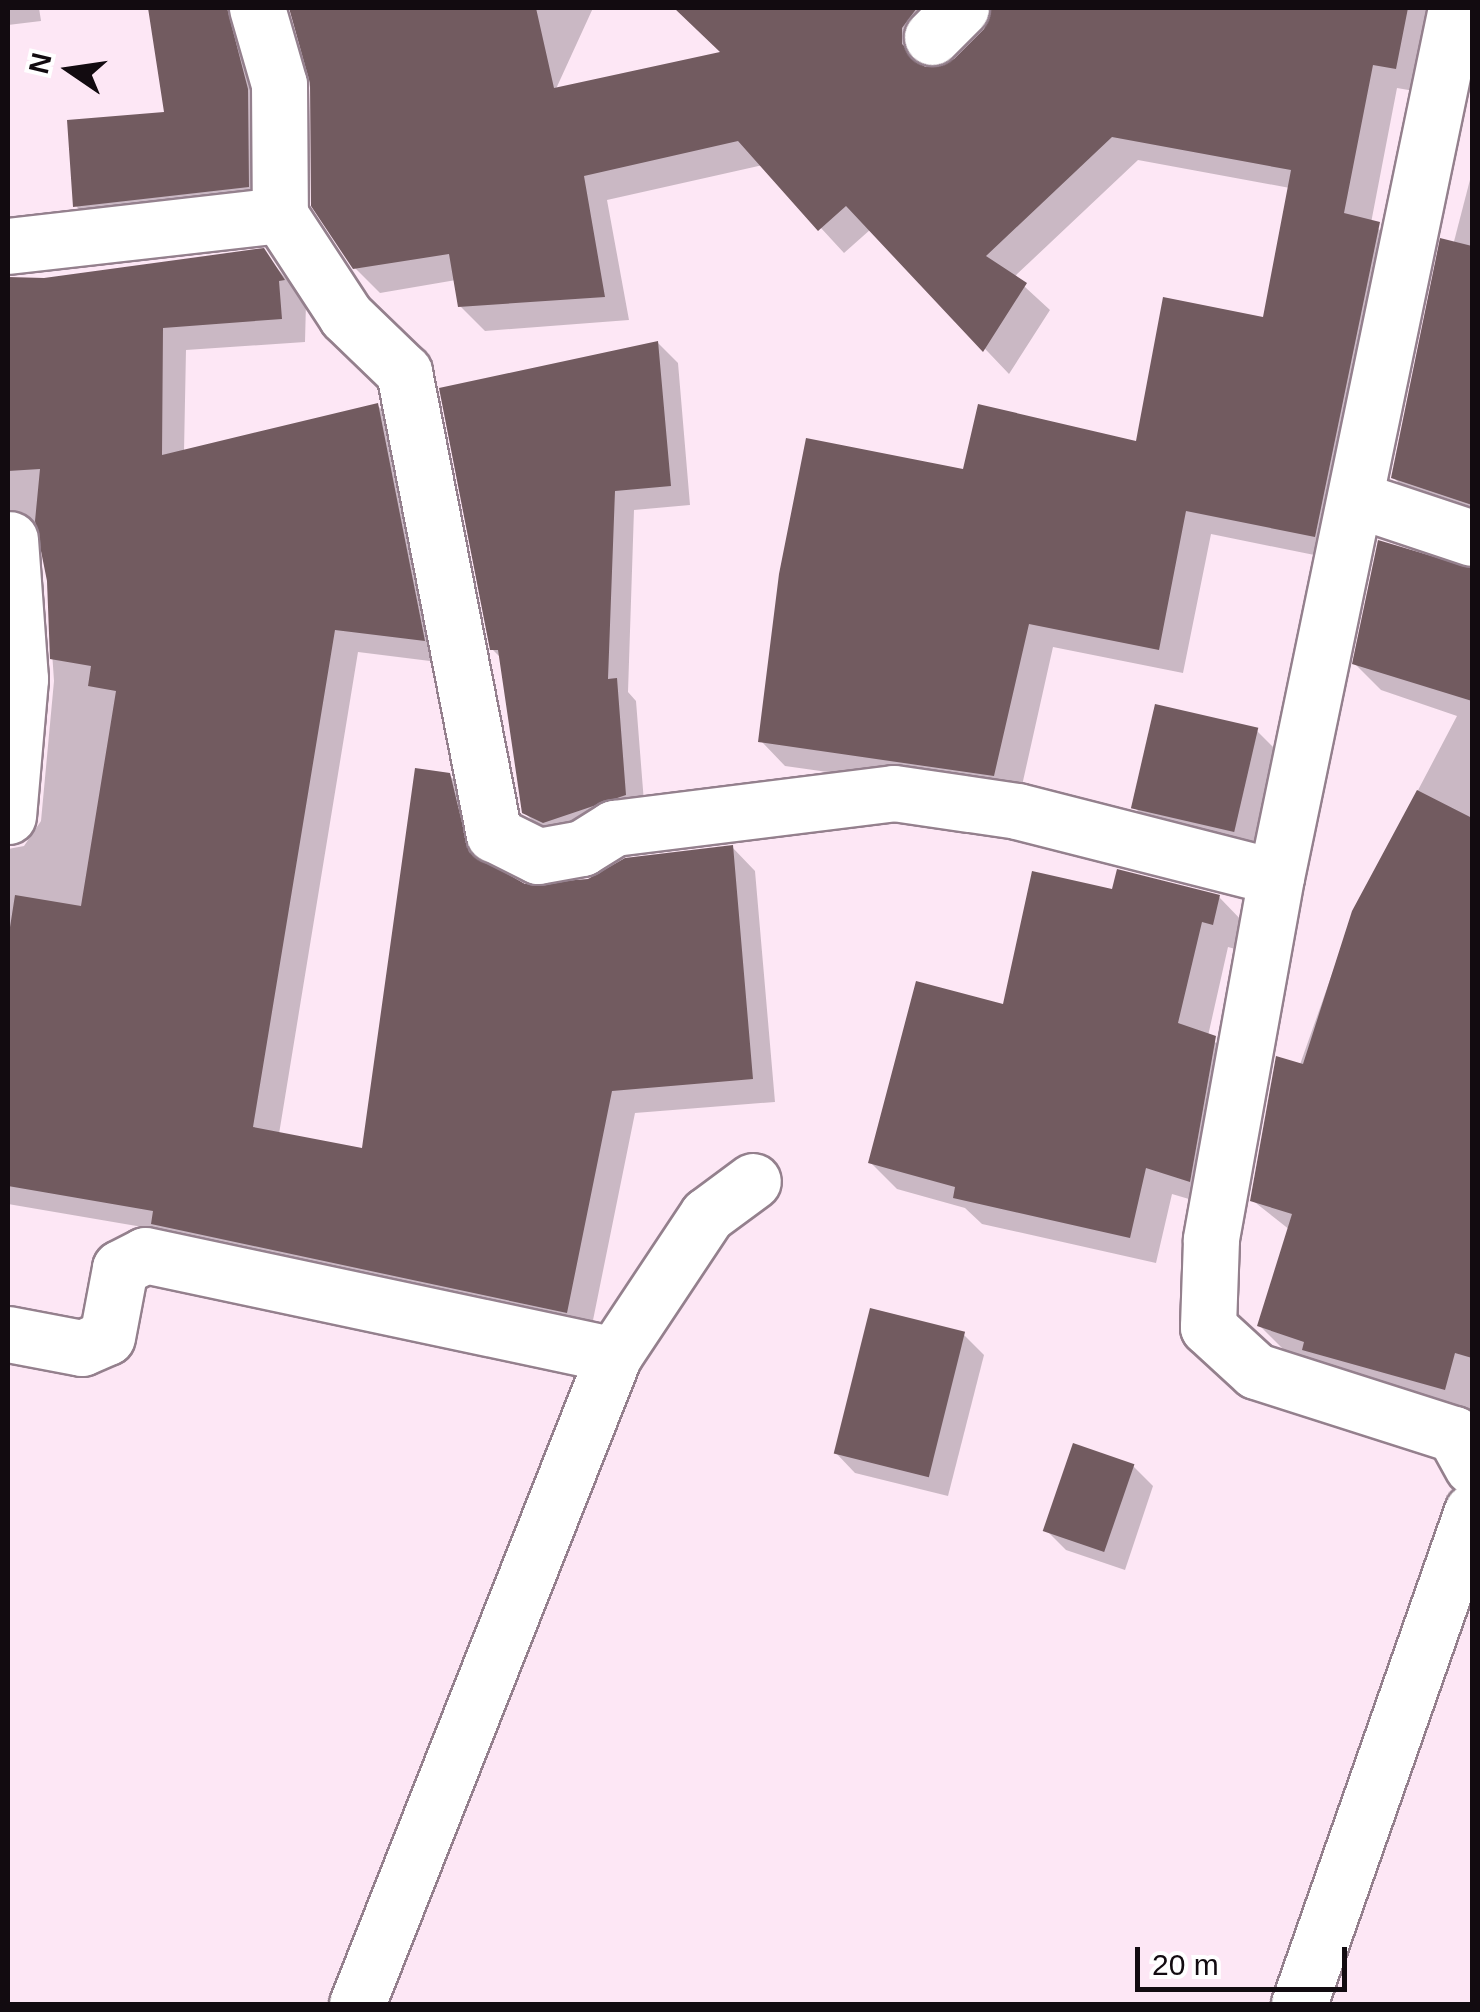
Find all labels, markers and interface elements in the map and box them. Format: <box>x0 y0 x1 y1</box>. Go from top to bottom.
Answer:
north arrow <box>20 20 120 120</box>
text: N <box>23 50 58 76</box>
scale bar <box>1140 1927 1352 1989</box>
text: 20 m <box>1152 1948 1219 1981</box>

